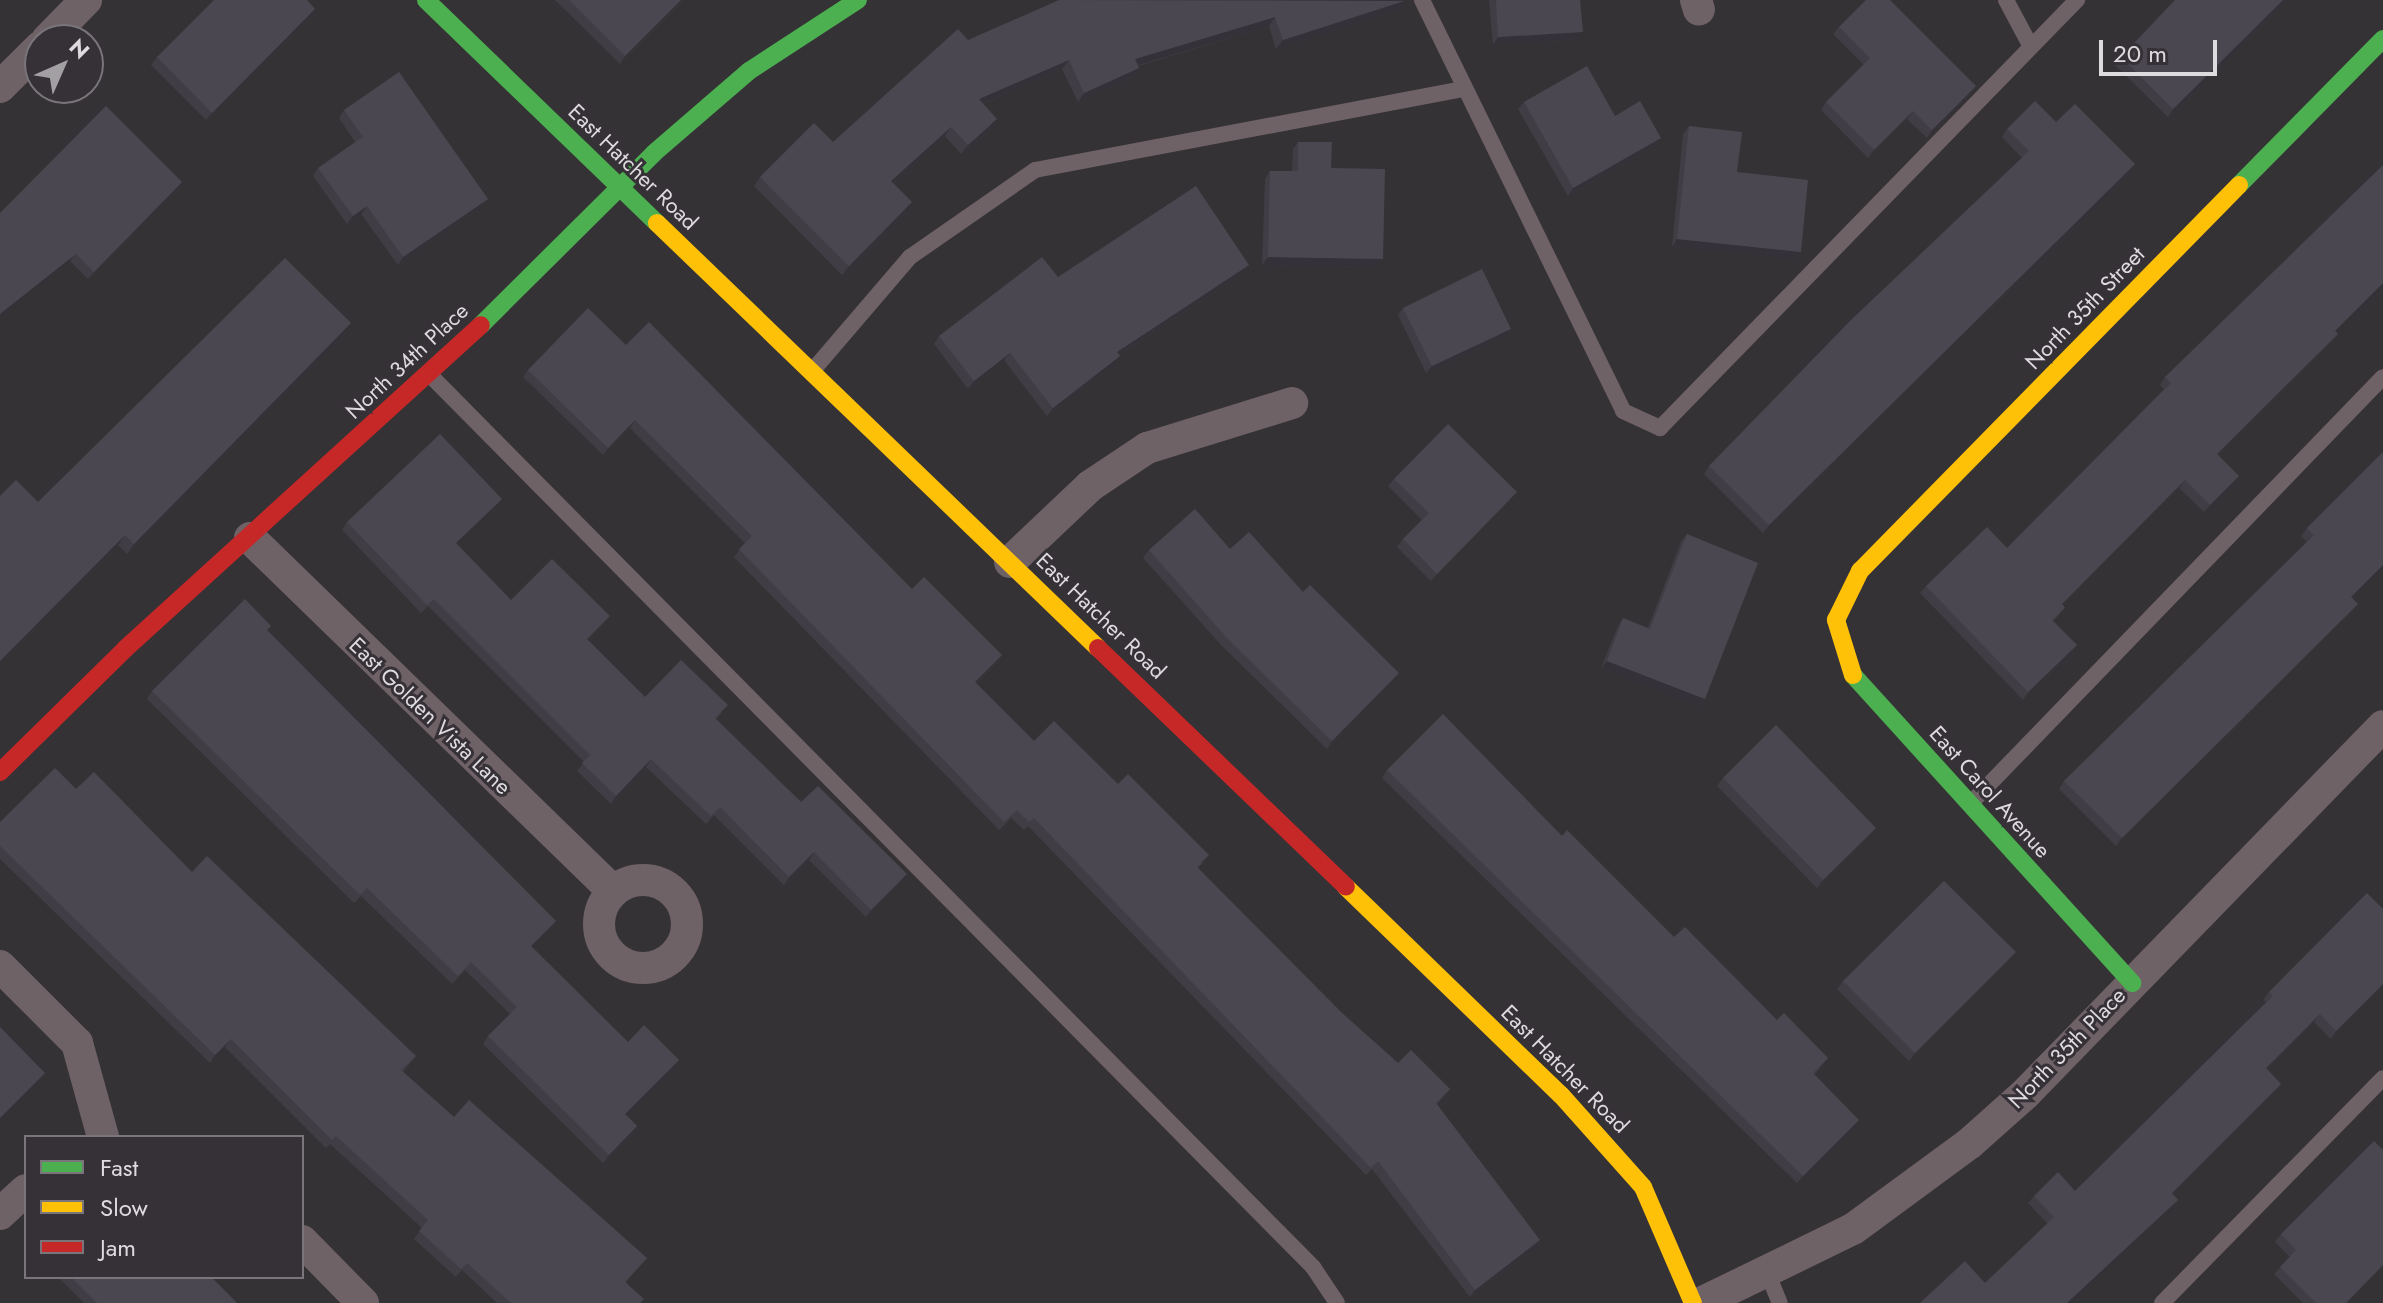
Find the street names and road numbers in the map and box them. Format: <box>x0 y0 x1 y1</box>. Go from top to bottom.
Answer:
street label: East Hatcher Road <box>563 98 703 236</box>
street label: North 35th Street <box>2020 241 2150 375</box>
street label: North 34th Place <box>340 298 474 424</box>
street label: East Hatcher Road <box>1031 547 1171 685</box>
street label: East Golden Vista Lane <box>344 632 516 800</box>
street label: East Carol Avenue <box>1924 721 2056 863</box>
street label: North 35th Place <box>2003 982 2131 1114</box>
street label: East Hatcher Road <box>1496 1000 1634 1138</box>

